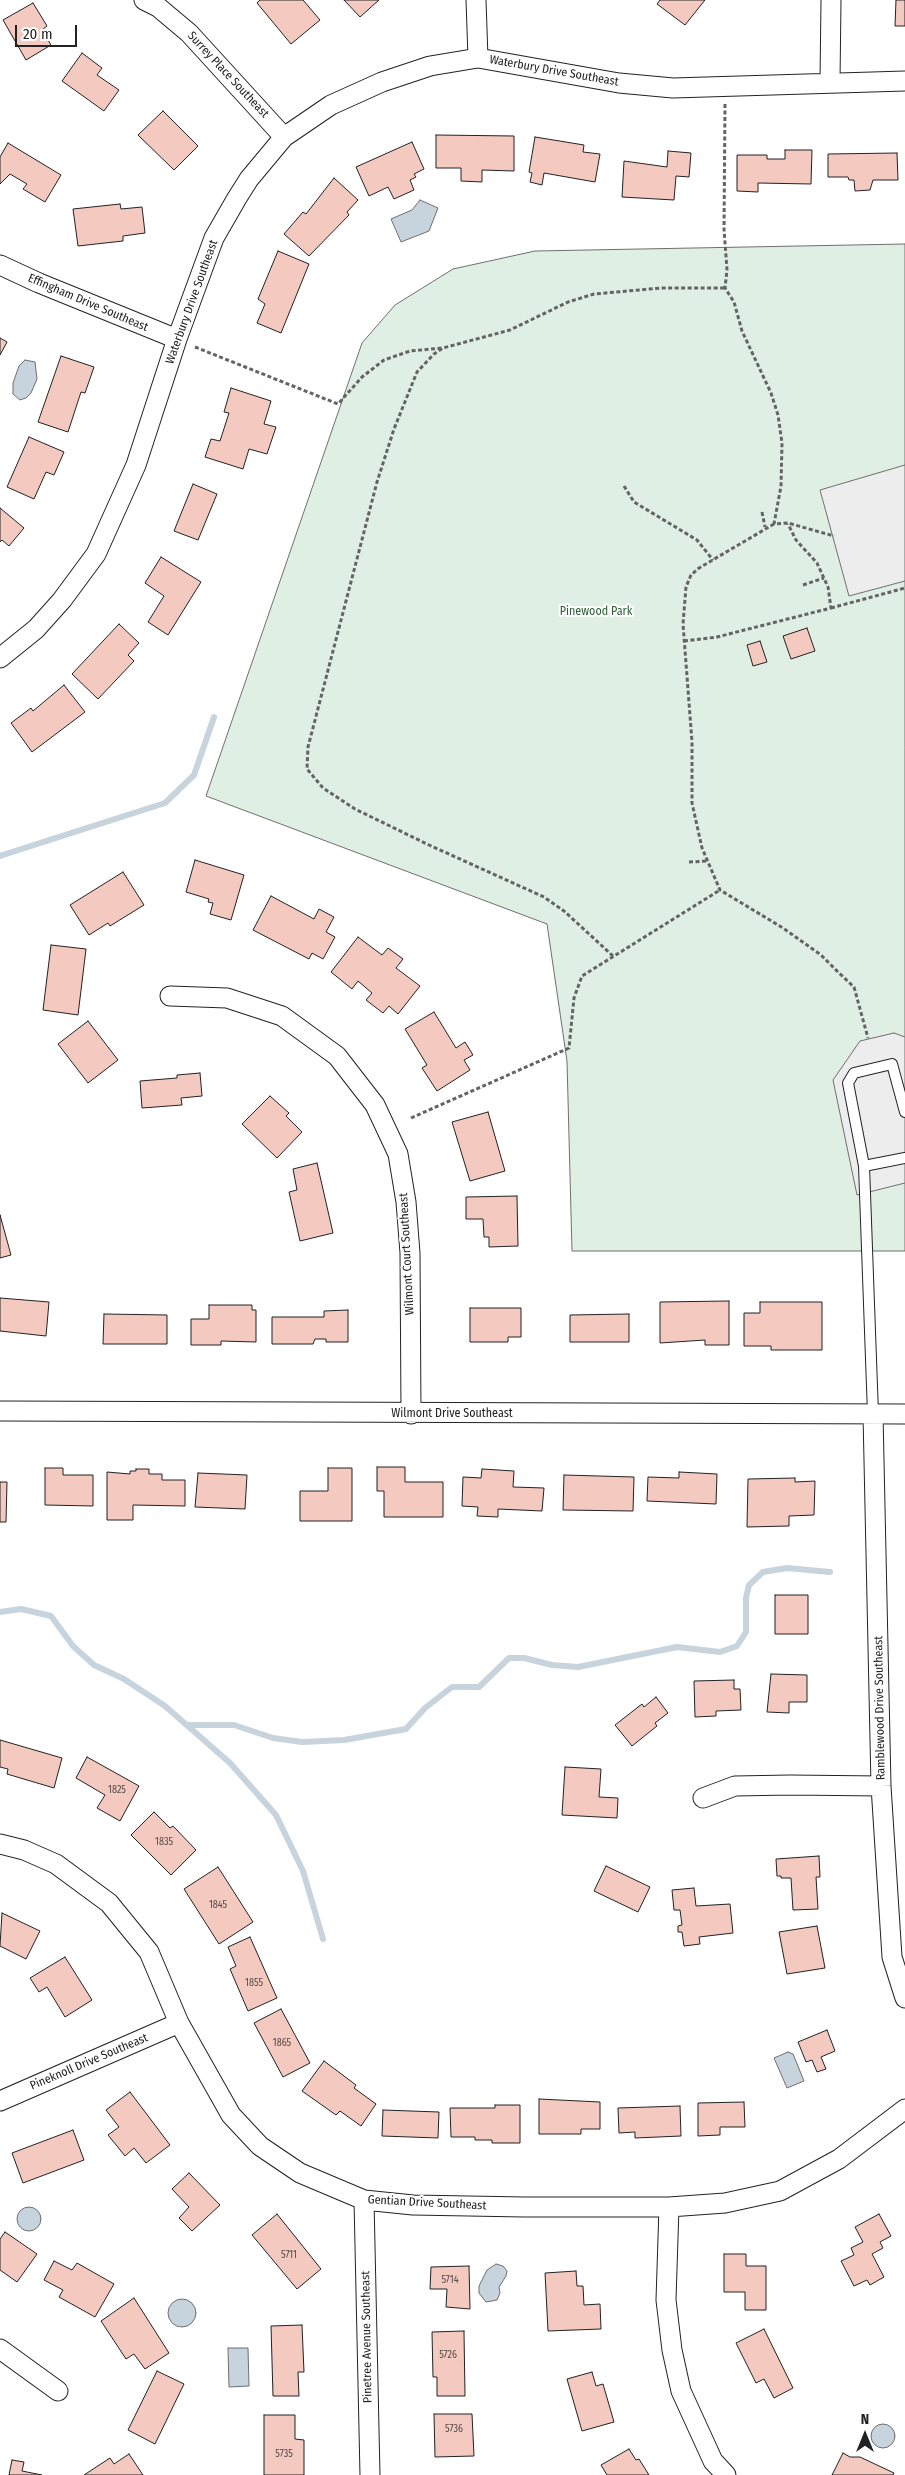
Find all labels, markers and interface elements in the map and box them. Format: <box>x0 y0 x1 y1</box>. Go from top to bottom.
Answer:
scale bar <box>18 15 80 47</box>
text: 20 m <box>23 25 53 43</box>
street label: Surrey Place Southeast <box>184 29 272 121</box>
street label: Waterbury Drive Southeast <box>488 53 620 89</box>
street label: Waterbury Drive Southeast <box>163 238 221 366</box>
street label: Effingham Drive Southeast <box>26 271 150 335</box>
park label: Pinewood Park <box>560 605 632 619</box>
street label: Wilmont Court Southeast <box>397 1192 417 1316</box>
street label: Wilmont Drive Southeast <box>391 1407 513 1421</box>
street label: Ramblewood Drive Southeast <box>872 1636 888 1780</box>
house number: 1825 <box>108 1784 126 1796</box>
house number: 1835 <box>155 1836 173 1848</box>
house number: 1845 <box>209 1899 227 1911</box>
house number: 1855 <box>245 1977 263 1989</box>
street label: Pineknoll Drive Southeast <box>28 2031 150 2093</box>
house number: 1865 <box>273 2037 291 2049</box>
street label: Gentian Drive Southeast <box>367 2193 487 2213</box>
house number: 5711 <box>281 2249 297 2261</box>
street label: Pinetree Avenue Southeast <box>359 2271 375 2403</box>
house number: 5714 <box>441 2274 459 2286</box>
house number: 5726 <box>439 2349 457 2361</box>
north arrow <box>840 2410 890 2460</box>
text: N <box>861 2411 869 2428</box>
house number: 5736 <box>445 2423 463 2435</box>
house number: 5735 <box>275 2448 293 2460</box>

